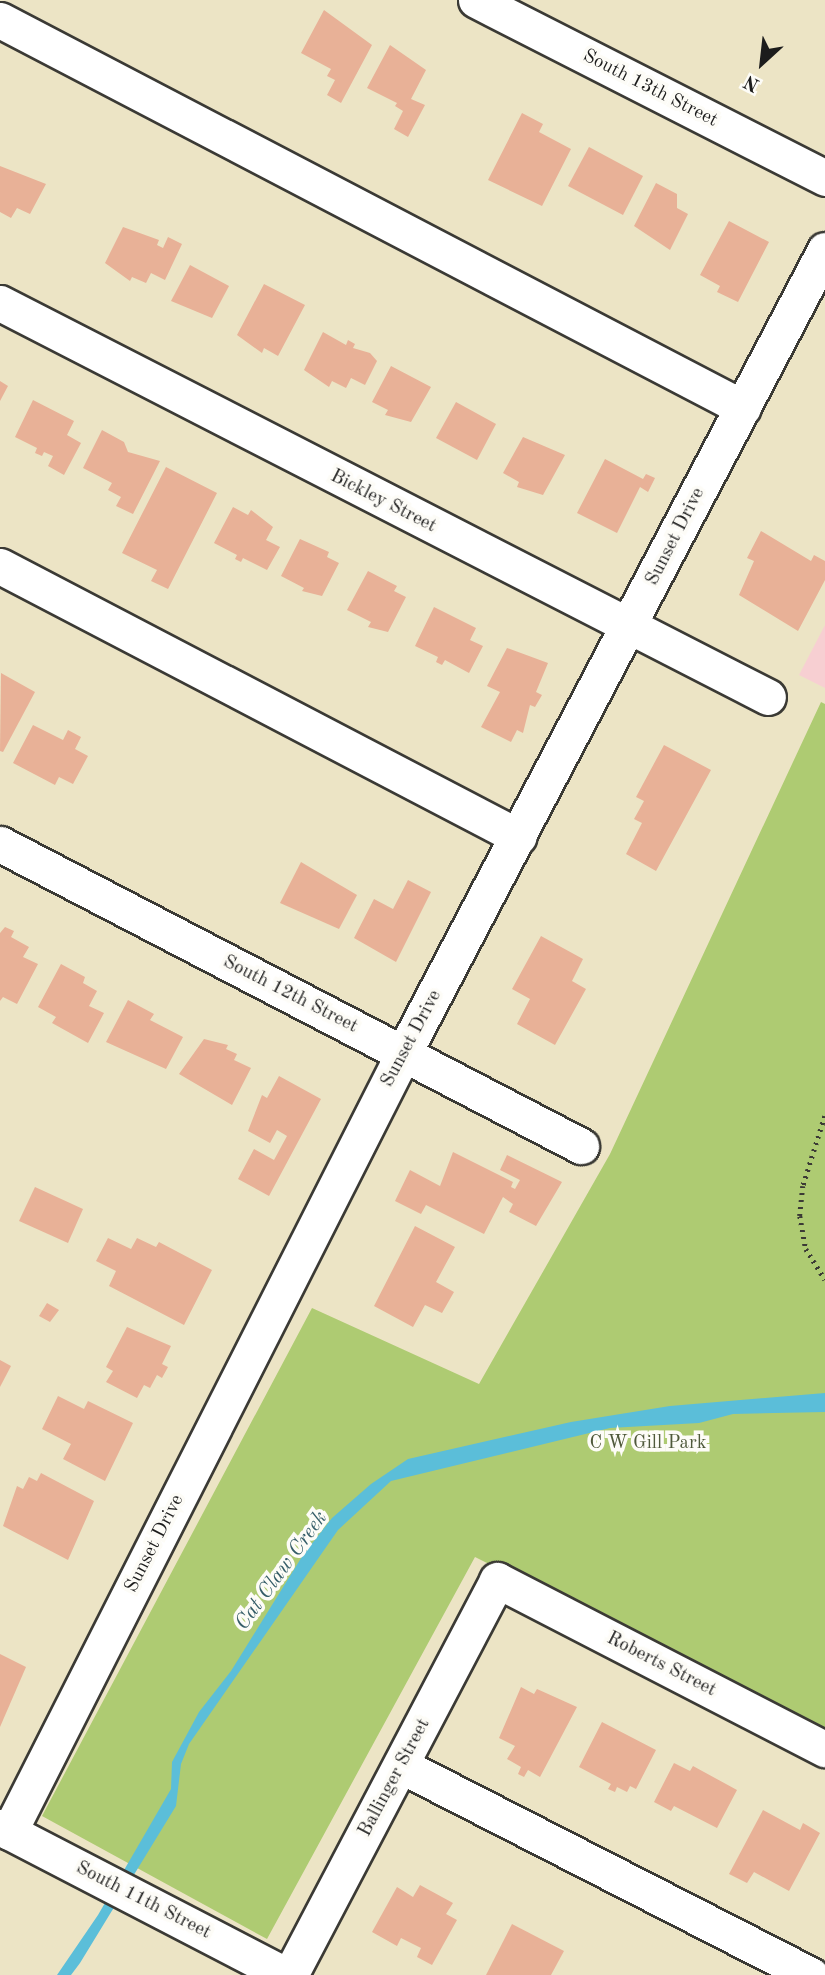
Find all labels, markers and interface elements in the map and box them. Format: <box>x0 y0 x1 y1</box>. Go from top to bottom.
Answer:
north arrow <box>727 28 797 98</box>
street label: South 13th Street <box>579 45 721 133</box>
text: N <box>741 70 763 94</box>
street label: Bickley Street <box>326 466 440 538</box>
street label: Sunset Drive <box>642 484 710 590</box>
street label: South 12th Street <box>219 951 361 1039</box>
street label: Sunset Drive <box>377 987 447 1091</box>
park label: C W Gill Park <box>589 1433 707 1455</box>
street label: Sunset Drive <box>121 1491 189 1597</box>
water label: Cat Claw Creek <box>230 1507 334 1635</box>
street label: Roberts Street <box>602 1628 720 1702</box>
street label: Ballinger Street <box>354 1715 436 1841</box>
street label: South 11th Street <box>72 1857 214 1945</box>

